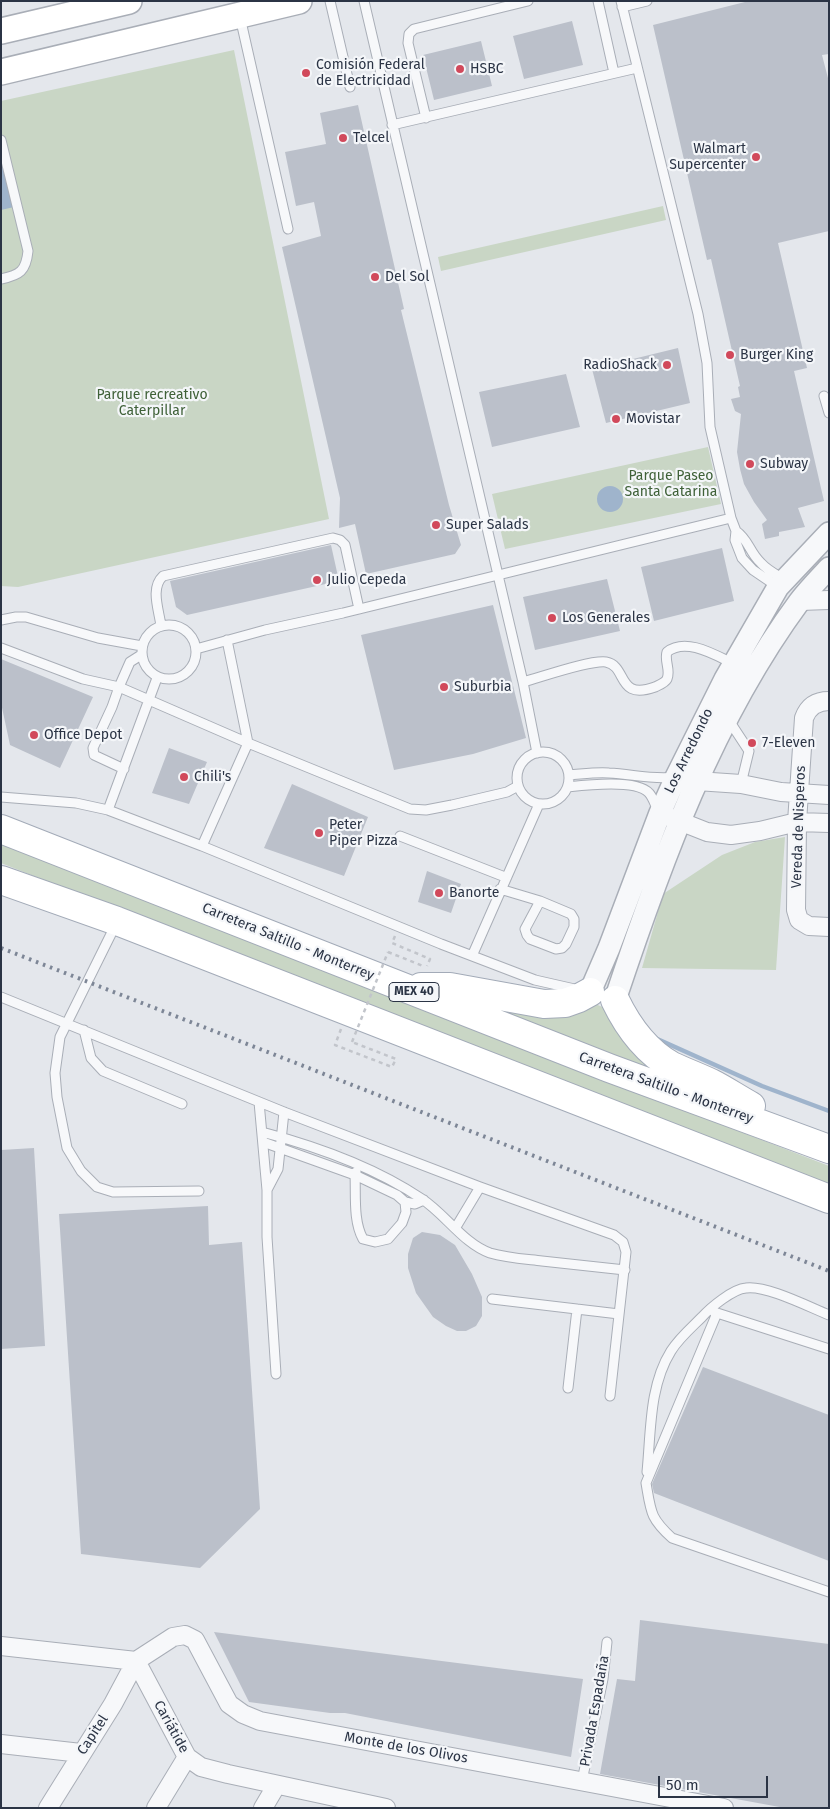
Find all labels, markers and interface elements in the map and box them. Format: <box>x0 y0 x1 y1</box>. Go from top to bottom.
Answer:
place label: Comisión Federal de Electricidad <box>316 57 425 90</box>
place label: HSBC <box>470 61 504 77</box>
marker: HSBC <box>454 63 466 75</box>
marker: Comisión Federal de Electricidad <box>300 67 312 79</box>
place label: Telcel <box>353 130 389 146</box>
marker: Telcel <box>337 132 349 144</box>
place label: Walmart Supercenter <box>669 141 746 174</box>
marker: Walmart Supercenter <box>750 151 762 163</box>
place label: Del Sol <box>385 269 429 285</box>
marker: Del Sol <box>369 271 381 283</box>
place label: Burger King <box>740 347 813 363</box>
marker: Burger King <box>724 349 736 361</box>
place label: RadioShack <box>583 357 657 373</box>
marker: RadioShack <box>661 359 673 371</box>
park label: Parque recreativo Caterpillar <box>96 387 208 420</box>
place label: Movistar <box>626 411 680 427</box>
marker: Movistar <box>610 413 622 425</box>
place label: Subway <box>760 456 808 472</box>
marker: Subway <box>744 458 756 470</box>
park label: Parque Paseo Santa Catarina <box>625 468 717 501</box>
place label: Super Salads <box>446 517 529 533</box>
marker: Super Salads <box>430 519 442 531</box>
place label: Julio Cepeda <box>327 572 406 588</box>
marker: Julio Cepeda <box>311 574 323 586</box>
place label: Los Generales <box>562 610 650 626</box>
marker: Los Generales <box>546 612 558 624</box>
place label: Suburbia <box>454 679 512 695</box>
marker: Suburbia <box>438 681 450 693</box>
street label: Los Arredondo <box>661 706 717 796</box>
place label: Office Depot <box>44 727 122 743</box>
marker: Office Depot <box>28 729 40 741</box>
place label: 7-Eleven <box>762 735 816 751</box>
marker: 7-Eleven <box>746 737 758 749</box>
street label: Vereda de Nisperos <box>788 765 810 889</box>
place label: Chili's <box>194 769 231 785</box>
marker: Chili's <box>178 771 190 783</box>
place label: Peter Piper Pizza <box>329 817 398 850</box>
marker: Peter Piper Pizza <box>313 827 325 839</box>
place label: Banorte <box>449 885 499 901</box>
marker: Banorte <box>433 887 445 899</box>
street label: Carretera Saltillo - Monterrey <box>199 900 377 984</box>
road number: MEX 40 <box>389 982 439 1002</box>
street label: Carretera Saltillo - Monterrey <box>577 1049 755 1127</box>
street label: Privada Espadaña <box>577 1654 613 1768</box>
street label: Cariátide <box>150 1698 192 1756</box>
street label: Capitel <box>74 1712 112 1758</box>
street label: Monte de los Olivos <box>343 1729 469 1767</box>
scale bar <box>660 1766 770 1798</box>
text: 50 m <box>666 1776 699 1794</box>

